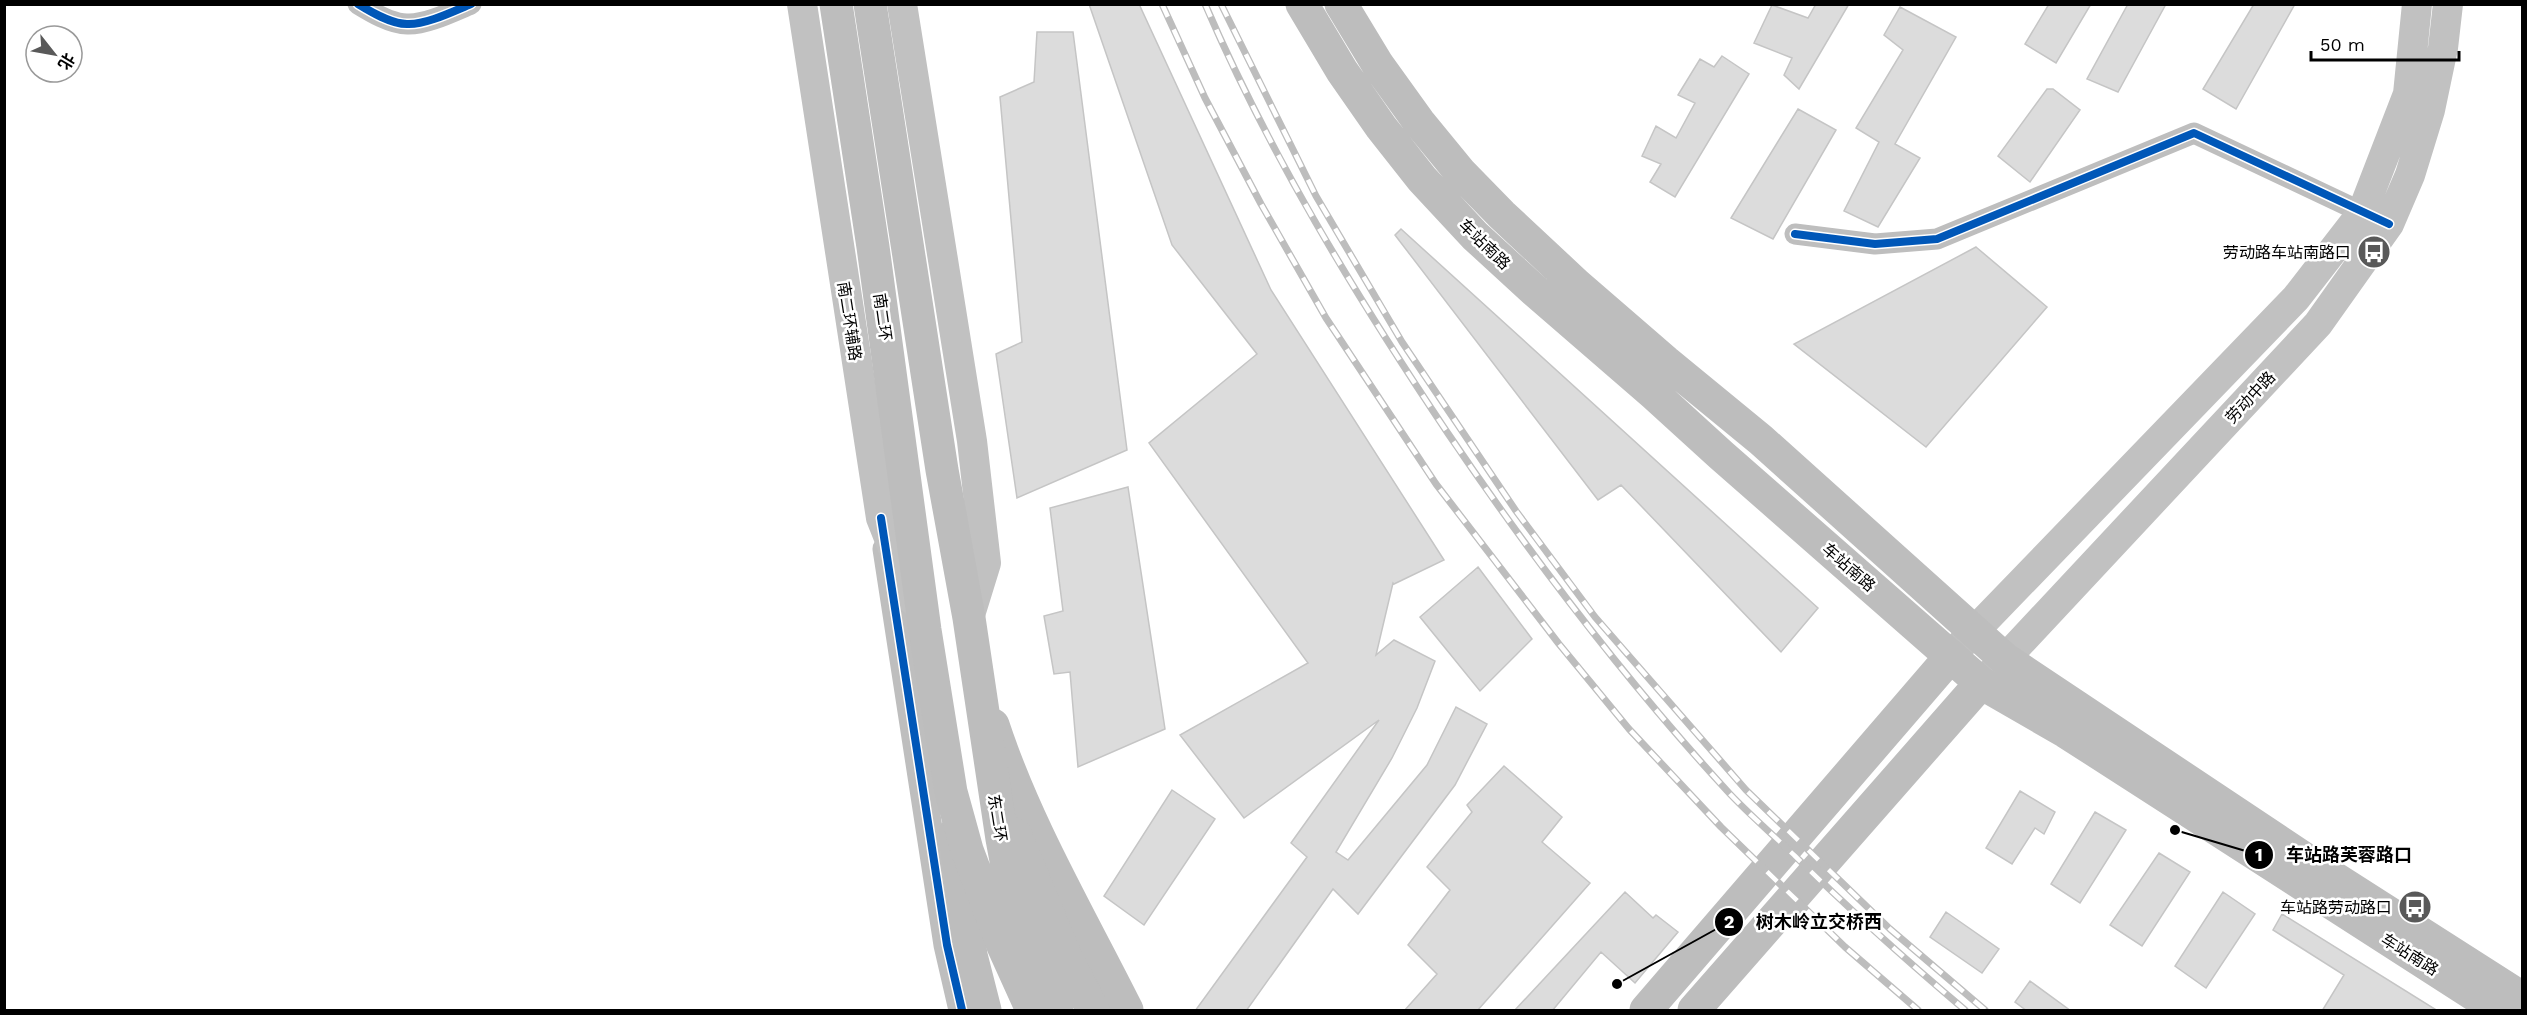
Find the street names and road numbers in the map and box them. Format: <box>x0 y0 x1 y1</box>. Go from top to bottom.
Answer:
street label: 车站南路 <box>1455 215 1514 273</box>
street label: 南二环辅路 <box>834 280 865 362</box>
street label: 南二环 <box>870 292 895 342</box>
street label: 劳动中路 <box>2222 367 2279 427</box>
street label: 车站南路 <box>1818 539 1879 596</box>
street label: 东二环 <box>984 793 1011 843</box>
street label: 车站南路 <box>2378 929 2442 979</box>

